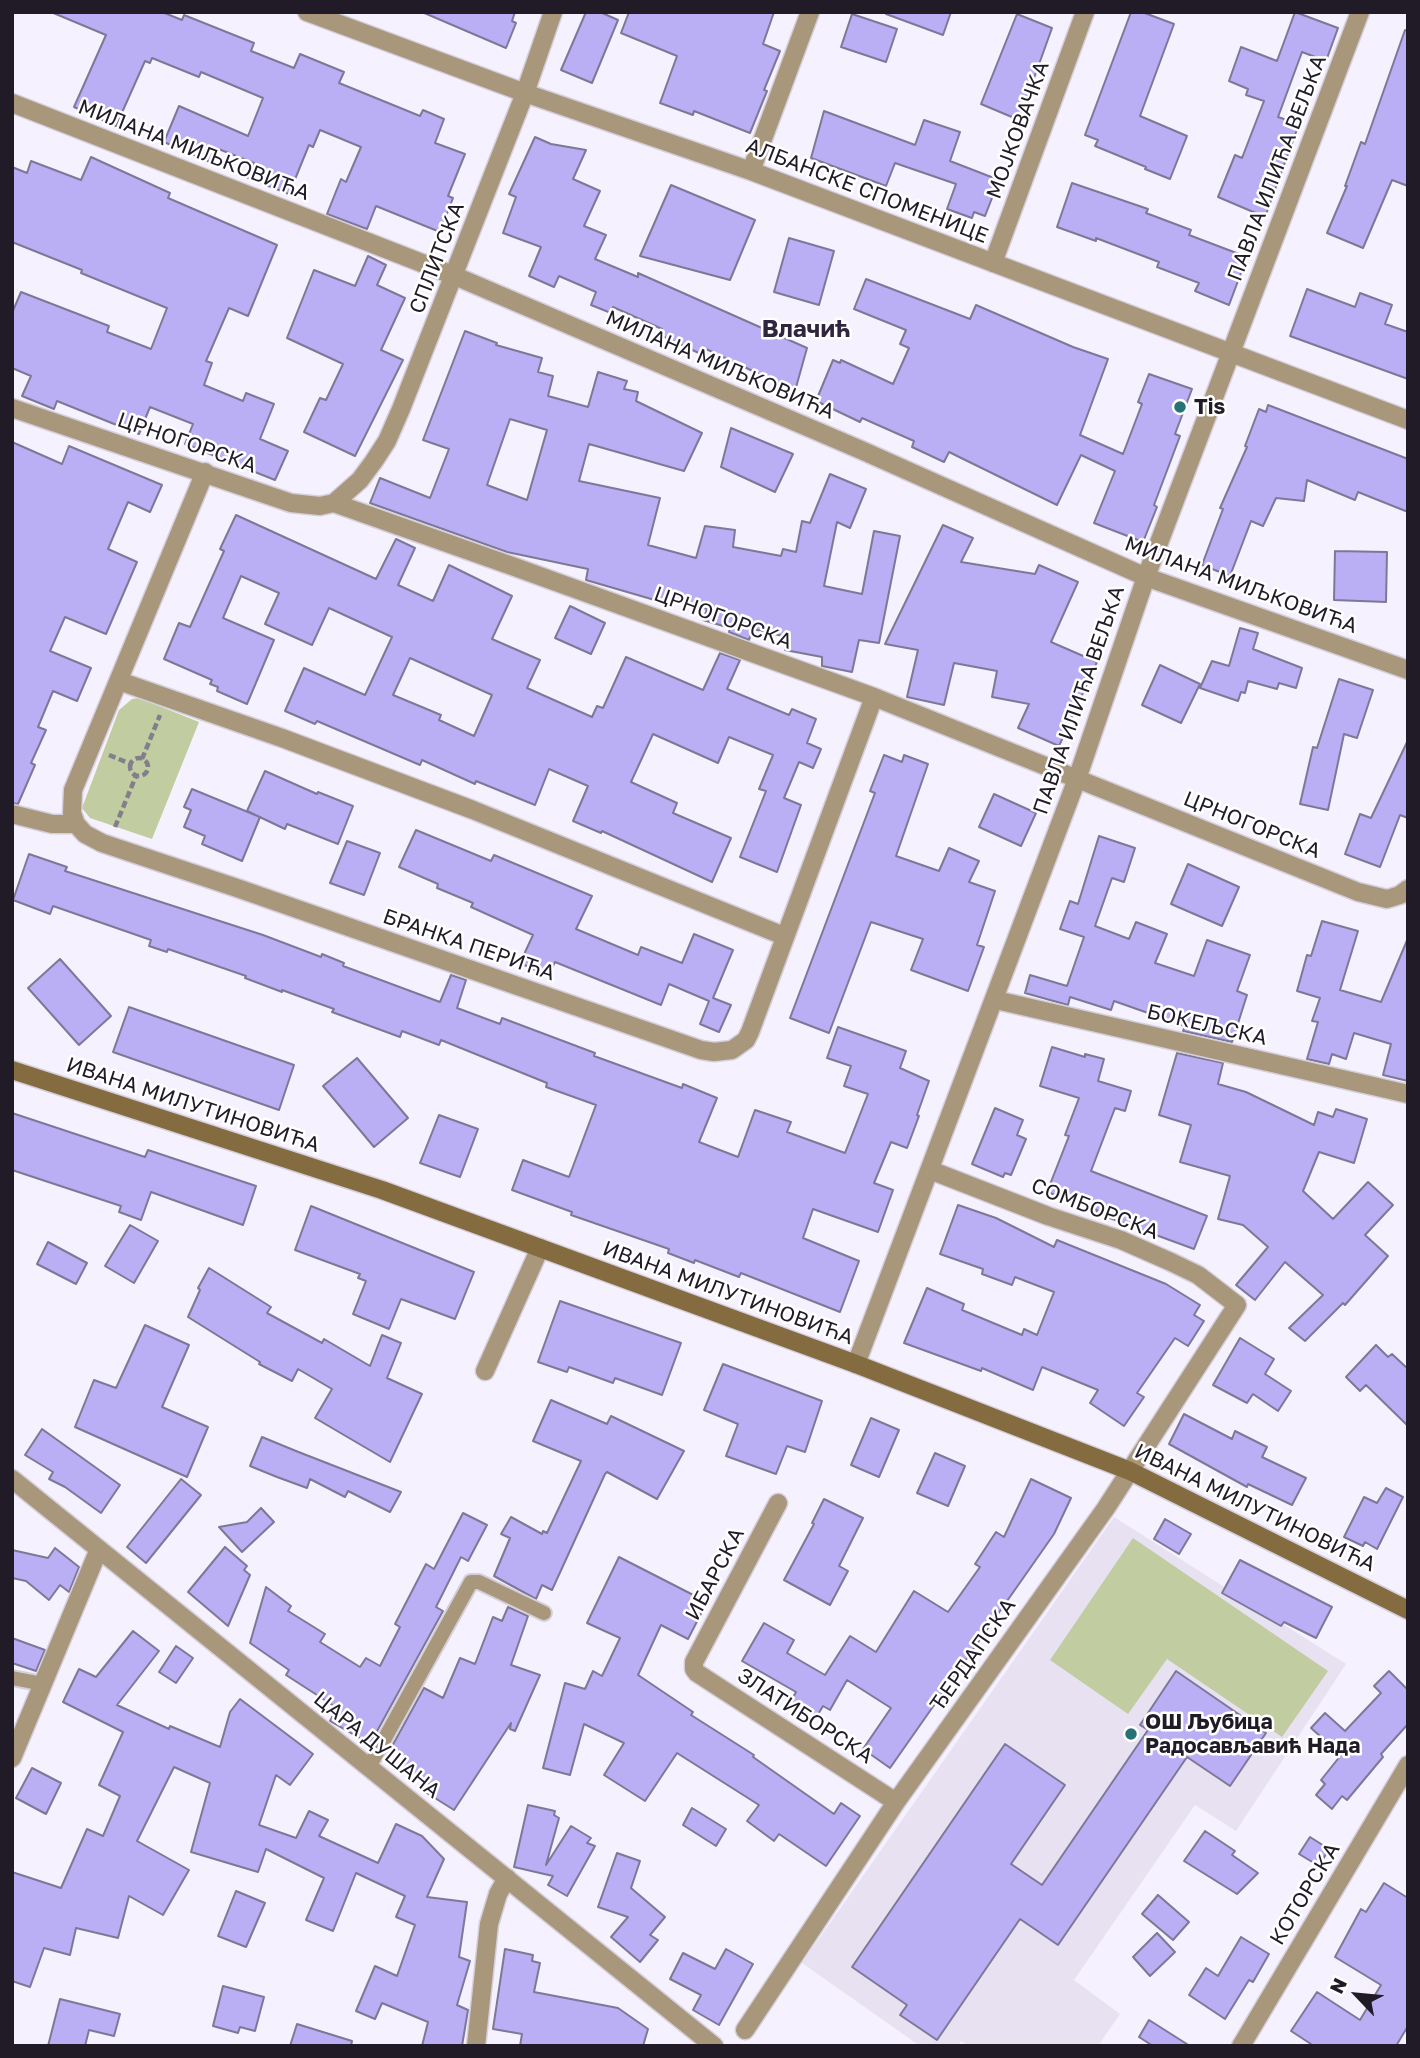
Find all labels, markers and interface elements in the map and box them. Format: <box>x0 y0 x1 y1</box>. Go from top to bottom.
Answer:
street label: ПАВЛА ИЛИЋА ВЕЉКА <box>1222 51 1332 285</box>
street label: МОЈКОВАЧКА <box>981 58 1055 202</box>
street label: МИЛАНА МИЉКОВИЋА <box>75 94 313 206</box>
street label: АЛБАНСКЕ СПОМЕНИЦЕ <box>742 133 992 249</box>
street label: СПЛИТСКА <box>404 199 470 317</box>
street label: МИЛАНА МИЉКОВИЋА <box>602 305 838 425</box>
district label: Влачић <box>762 315 850 343</box>
place label: Tis <box>1194 394 1225 420</box>
marker: Tis <box>1172 399 1188 415</box>
street label: ЦРНОГОРСКА <box>114 407 260 479</box>
street label: МИЛАНА МИЉКОВИЋА <box>1121 531 1361 639</box>
street label: ЦРНОГОРСКА <box>650 581 796 655</box>
street label: ПАВЛА ИЛИЋА ВЕЉКА <box>1028 582 1130 818</box>
street label: ЦРНОГОРСКА <box>1180 786 1324 864</box>
street label: БРАНКА ПЕРИЋА <box>380 904 558 986</box>
street label: БОКЕЉСКА <box>1144 999 1270 1051</box>
street label: ИВАНА МИЛУТИНОВИЋА <box>63 1052 323 1158</box>
street label: СОМБОРСКА <box>1028 1173 1162 1245</box>
street label: ИВАНА МИЛУТИНОВИЋА <box>599 1236 857 1350</box>
street label: ИВАНА МИЛУТИНОВИЋА <box>1130 1439 1380 1577</box>
street label: ИБАРСКА <box>680 1524 750 1624</box>
street label: ЂЕРДАПСКА <box>925 1594 1021 1716</box>
street label: ЗЛАТИБОРСКА <box>732 1663 878 1769</box>
street label: ЦАРА ДУШАНА <box>309 1686 445 1804</box>
place label: ОШ Љубица Радосављавић Нада <box>1145 1709 1360 1759</box>
marker: ОШ Љубица Радосављавић Нада <box>1123 1726 1139 1742</box>
street label: КОТОРСКА <box>1265 1838 1345 1950</box>
north arrow <box>1322 1960 1392 2030</box>
text: N <box>1324 1974 1351 1997</box>

